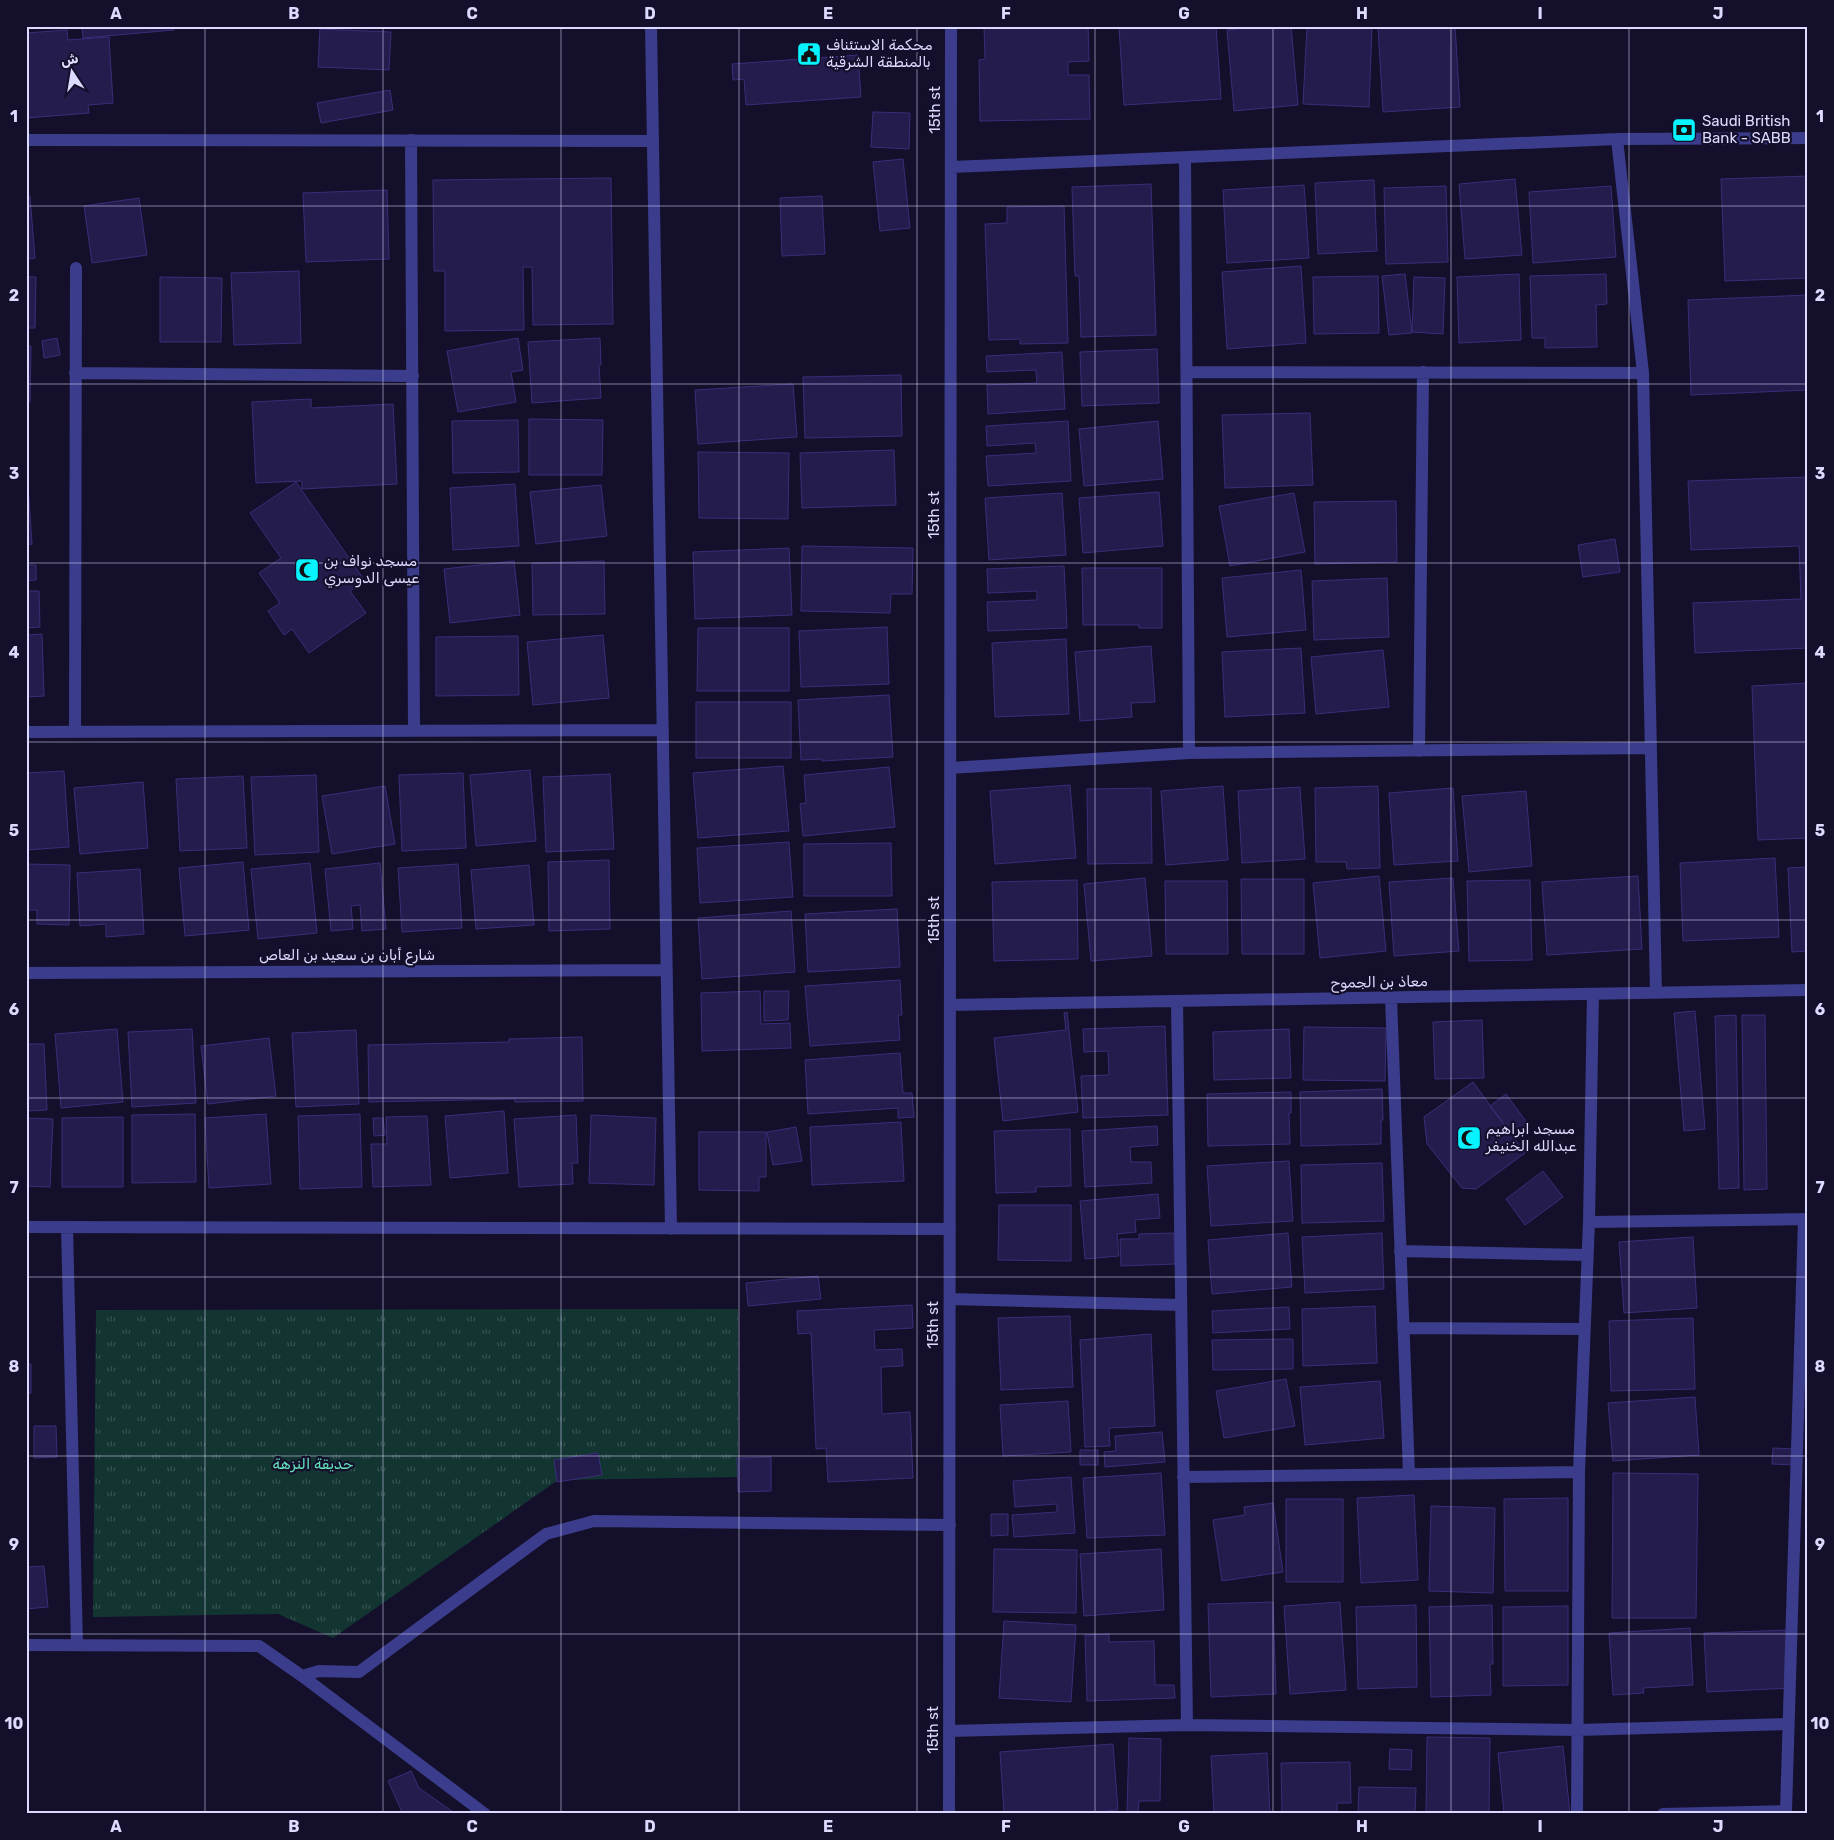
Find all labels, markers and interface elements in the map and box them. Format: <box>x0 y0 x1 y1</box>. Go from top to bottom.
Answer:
text: A <box>110 4 122 23</box>
text: B <box>288 4 300 23</box>
text: C <box>466 4 478 23</box>
text: D <box>644 4 656 23</box>
text: E <box>823 4 833 23</box>
text: F <box>1001 4 1011 23</box>
text: G <box>1178 4 1190 23</box>
text: H <box>1356 4 1368 23</box>
text: I <box>1537 4 1543 23</box>
text: J <box>1713 4 1723 23</box>
place label: محكمة الاستئناف بالمنطقة الشرقية <box>826 36 933 71</box>
public building icon: محكمة الاستئناف بالمنطقة الشرقية <box>796 41 822 67</box>
north arrow <box>48 48 98 98</box>
text: ش <box>59 50 80 70</box>
street label: 15th st <box>926 86 944 134</box>
text: 1 <box>10 107 18 126</box>
text: 1 <box>1816 107 1824 126</box>
place label: Saudi British Bank - SABB <box>1702 112 1791 147</box>
bank icon: Saudi British Bank - SABB <box>1671 117 1697 143</box>
text: 2 <box>9 286 19 305</box>
text: 2 <box>1815 286 1825 305</box>
text: 3 <box>9 464 19 483</box>
text: 3 <box>1815 464 1825 483</box>
street label: 15th st <box>925 491 943 539</box>
place label: مسجد نواف بن عيسى الدوسري <box>324 552 419 588</box>
mosque icon: مسجد نواف بن عيسى الدوسري <box>294 557 320 583</box>
text: 4 <box>9 643 20 662</box>
text: 4 <box>1815 643 1826 662</box>
text: 5 <box>9 821 19 840</box>
text: 5 <box>1815 821 1825 840</box>
street label: 15th st <box>925 896 943 944</box>
street label: شارع أبان بن سعيد بن العاص <box>259 946 435 966</box>
street label: معاذ بن الجموح <box>1330 972 1428 994</box>
text: 6 <box>9 1000 19 1019</box>
text: 6 <box>1815 1000 1825 1019</box>
place label: مسجد ابراهيم عبدالله الخنيفر <box>1485 1120 1576 1155</box>
mosque icon: مسجد ابراهيم عبدالله الخنيفر <box>1456 1125 1482 1151</box>
text: 7 <box>9 1178 19 1197</box>
text: 7 <box>1815 1178 1825 1197</box>
street label: 15th st <box>924 1301 942 1349</box>
text: 8 <box>9 1357 20 1376</box>
text: 8 <box>1815 1357 1826 1376</box>
park label: حديقة النزهة <box>273 1455 353 1473</box>
text: 9 <box>9 1535 19 1554</box>
text: 9 <box>1815 1535 1825 1554</box>
street label: 15th st <box>924 1706 942 1754</box>
text: 10 <box>5 1714 24 1733</box>
text: 10 <box>1811 1714 1830 1733</box>
text: A <box>110 1817 122 1836</box>
text: B <box>288 1817 300 1836</box>
text: C <box>466 1817 478 1836</box>
text: D <box>644 1817 656 1836</box>
text: E <box>823 1817 833 1836</box>
text: F <box>1001 1817 1011 1836</box>
text: G <box>1178 1817 1190 1836</box>
text: H <box>1356 1817 1368 1836</box>
text: I <box>1537 1817 1543 1836</box>
text: J <box>1713 1817 1723 1836</box>

